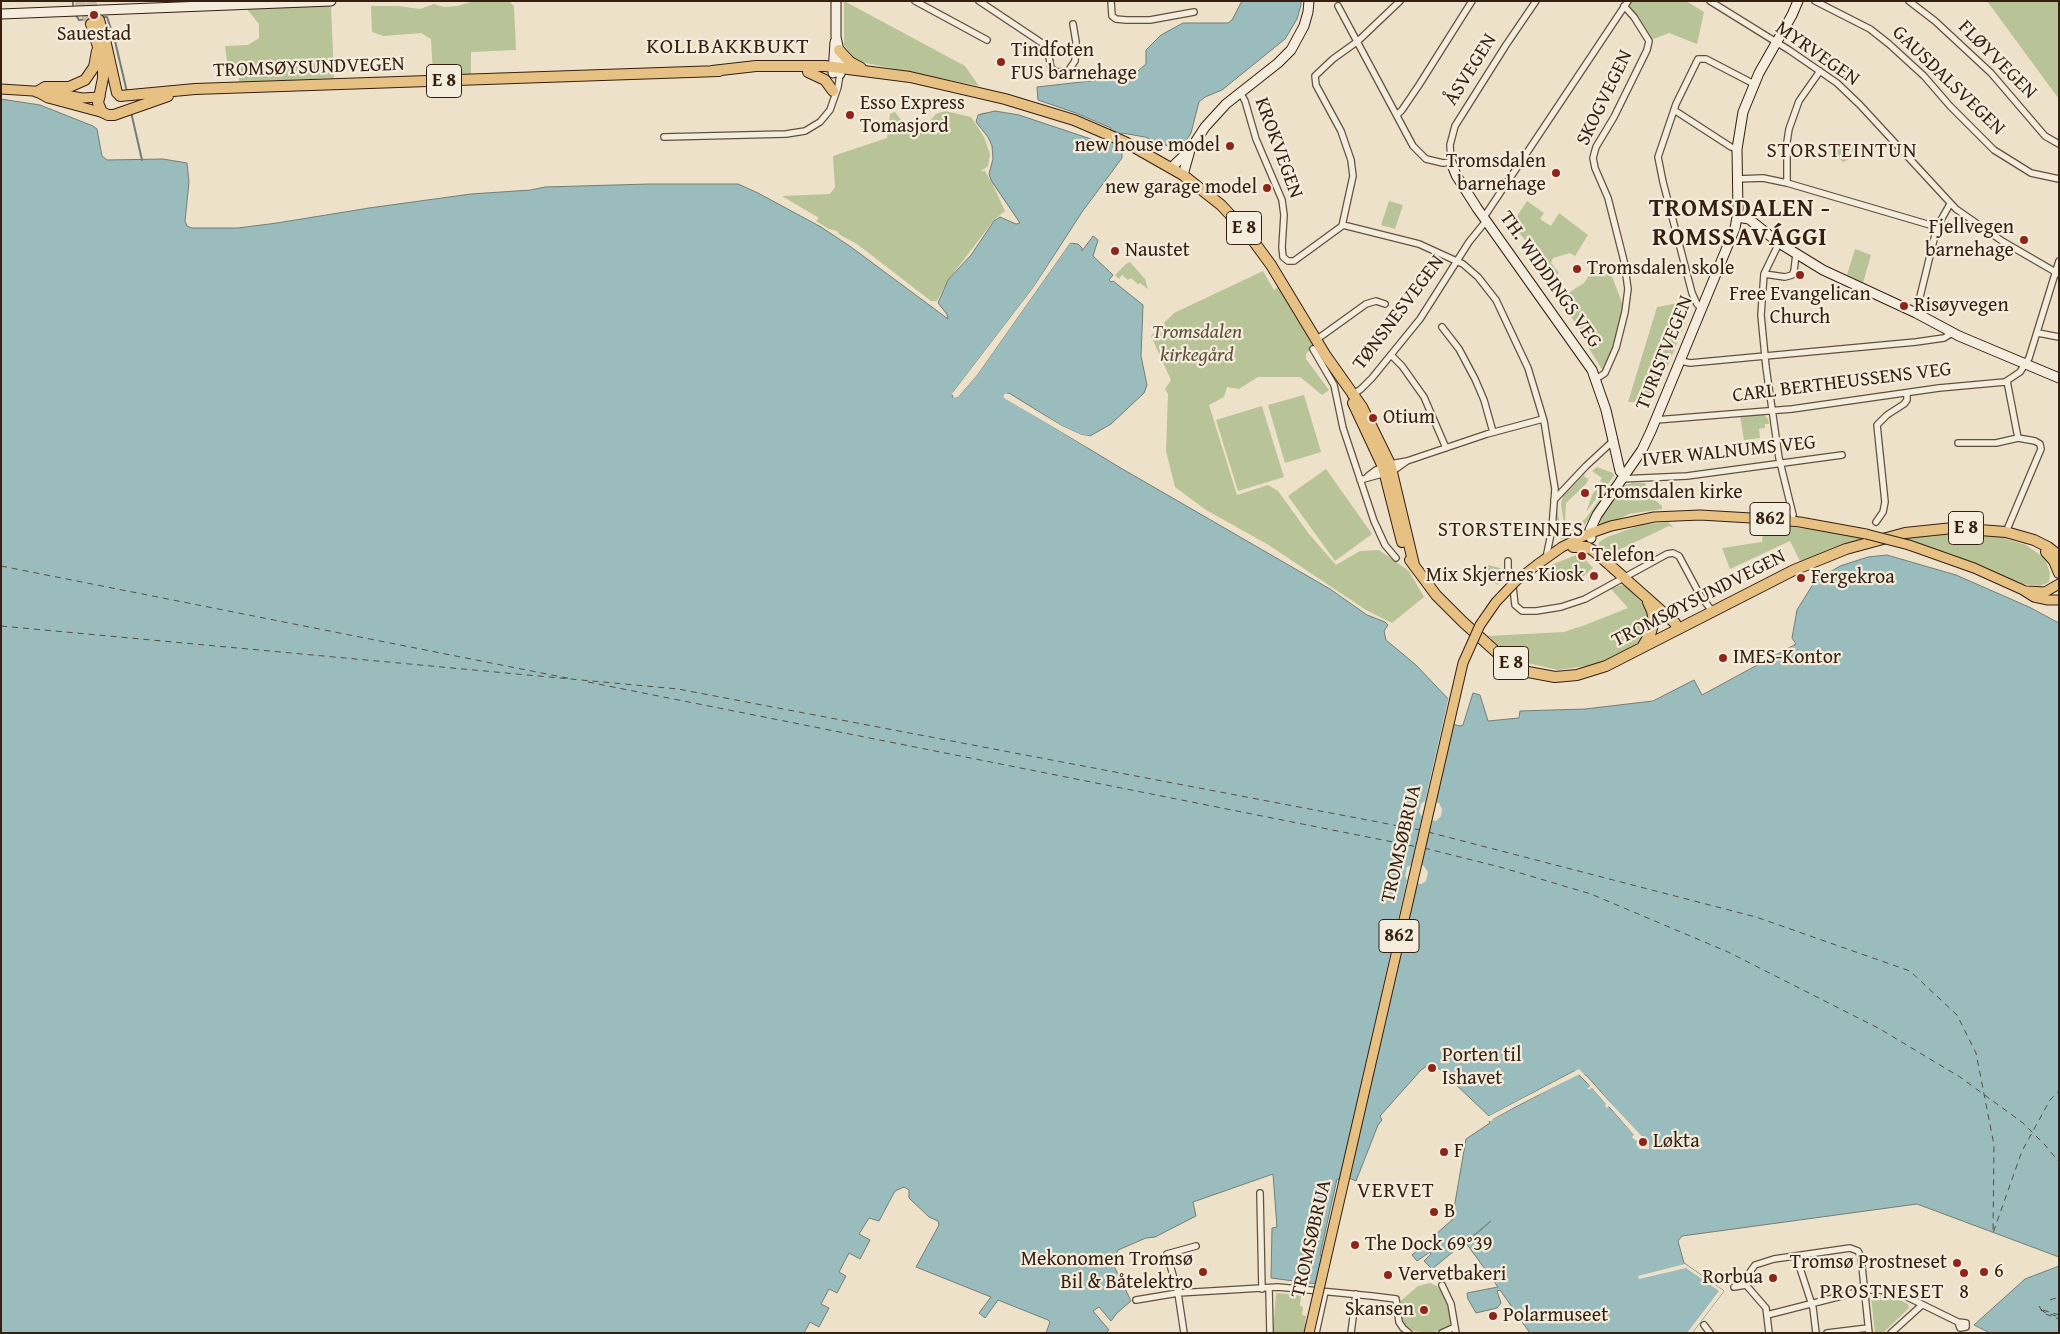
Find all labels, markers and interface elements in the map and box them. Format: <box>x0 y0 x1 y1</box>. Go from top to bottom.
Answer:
marker: Sauestad <box>88 9 100 21</box>
street label: MYRVEGEN <box>1770 16 1864 92</box>
street label: FLØYVEGEN <box>1953 16 2041 104</box>
street label: GAUSDALSVEGEN <box>1887 21 2009 141</box>
place label: Sauestad <box>57 23 131 47</box>
street label: ÅSVEGEN <box>1440 30 1502 110</box>
district label: KOLLBAKKBUKT <box>645 34 811 60</box>
place label: Tindfoten FUS barnehage <box>1011 39 1137 86</box>
street label: SKOGVEGEN <box>1572 46 1638 150</box>
street label: TROMSØYSUNDVEGEN <box>213 53 405 83</box>
marker: Tindfoten FUS barnehage <box>995 56 1007 68</box>
road number: E 8 <box>426 64 462 98</box>
place label: Esso Express Tomasjord <box>860 92 965 139</box>
street label: KROKVEGEN <box>1249 94 1307 202</box>
marker: Esso Express Tomasjord <box>844 109 856 121</box>
place label: new house model <box>1075 134 1220 158</box>
district label: STORSTEINTUN <box>1765 139 1919 165</box>
marker: new house model <box>1224 140 1236 152</box>
place label: Tromsdalen barnehage <box>1446 150 1546 197</box>
marker: Tromsdalen barnehage <box>1550 167 1562 179</box>
place label: new garage model <box>1105 176 1257 200</box>
marker: new garage model <box>1261 182 1273 194</box>
district label: TROMSDALEN - ROMSSAVÁGGI <box>1648 195 1832 254</box>
street label: TH. WIDDINGS VEG <box>1494 207 1606 353</box>
road number: E 8 <box>1226 212 1262 244</box>
place label: Fjellvegen barnehage <box>1925 216 2014 263</box>
marker: Fjellvegen barnehage <box>2018 234 2030 246</box>
place label: Naustet <box>1125 239 1190 263</box>
marker: Naustet <box>1109 245 1121 257</box>
street label: TØNSNESVEGEN <box>1348 251 1450 375</box>
place label: Tromsdalen skole <box>1587 257 1734 281</box>
marker: Tromsdalen skole <box>1571 263 1583 275</box>
marker: Free Evangelican Church <box>1794 269 1806 281</box>
place label: Free Evangelican Church <box>1729 283 1871 330</box>
street label: TURISTVEGEN <box>1631 292 1699 414</box>
place label: Risøyvegen <box>1914 294 2009 318</box>
marker: Risøyvegen <box>1898 300 1910 312</box>
park label: Tromsdalen kirkegård <box>1152 321 1242 368</box>
street label: CARL BERTHEUSSENS VEG <box>1731 358 1953 408</box>
place label: Otium <box>1383 406 1435 430</box>
marker: Otium <box>1367 412 1379 424</box>
street label: IVER WALNUMS VEG <box>1641 431 1817 473</box>
place label: Tromsdalen kirke <box>1595 481 1743 505</box>
marker: Tromsdalen kirke <box>1579 487 1591 499</box>
road number: 862 <box>1750 502 1790 536</box>
road number: E 8 <box>1948 512 1984 544</box>
district label: STORSTEINNES <box>1436 518 1586 544</box>
place label: Telefon <box>1592 544 1655 568</box>
street label: TROMSØYSUNDVEGEN <box>1608 545 1790 653</box>
marker: Telefon <box>1576 550 1588 562</box>
place label: Mix Skjernes Kiosk <box>1426 564 1584 588</box>
place label: Fergekroa <box>1811 566 1895 590</box>
marker: Mix Skjernes Kiosk <box>1588 570 1600 582</box>
marker: Fergekroa <box>1795 572 1807 584</box>
road number: E 8 <box>1494 646 1528 680</box>
place label: IMES-Kontor <box>1733 646 1841 670</box>
marker: IMES-Kontor <box>1717 652 1729 664</box>
street label: TROMSØBRUA <box>1377 783 1427 905</box>
road number: 862 <box>1379 919 1419 952</box>
place label: Porten til Ishavet <box>1442 1044 1522 1091</box>
marker: Porten til Ishavet <box>1426 1062 1438 1074</box>
place label: Løkta <box>1653 1130 1700 1154</box>
marker: Løkta <box>1637 1136 1649 1148</box>
place label: F <box>1454 1140 1464 1164</box>
marker: F <box>1438 1146 1450 1158</box>
street label: TROMSØBRUA <box>1287 1178 1337 1300</box>
district label: VERVET <box>1356 1179 1436 1205</box>
place label: B <box>1444 1200 1455 1224</box>
marker: B <box>1428 1206 1440 1218</box>
place label: The Dock 69°39 <box>1365 1233 1492 1257</box>
marker: The Dock 69°39 <box>1349 1239 1361 1251</box>
place label: Mekonomen Tromsø Bil & Båtelektro <box>1021 1248 1193 1295</box>
place label: Tromsø Prostneset <box>1790 1251 1947 1275</box>
marker: Tromsø Prostneset <box>1951 1257 1963 1269</box>
place label: 6 <box>1994 1260 2004 1284</box>
place label: Vervetbakeri <box>1398 1263 1506 1287</box>
marker: Mekonomen Tromsø Bil & Båtelektro <box>1197 1266 1209 1278</box>
place label: Rorbua <box>1702 1266 1763 1290</box>
marker: 6 <box>1978 1266 1990 1278</box>
marker: 8 <box>1958 1267 1970 1279</box>
marker: Vervetbakeri <box>1382 1269 1394 1281</box>
marker: Rorbua <box>1767 1272 1779 1284</box>
district label: PROSTNESET <box>1818 1280 1946 1306</box>
place label: 8 <box>1959 1281 1969 1305</box>
place label: Skansen <box>1345 1298 1414 1322</box>
marker: Skansen <box>1418 1304 1430 1316</box>
place label: Polarmuseet <box>1503 1304 1608 1328</box>
marker: Polarmuseet <box>1487 1310 1499 1322</box>

